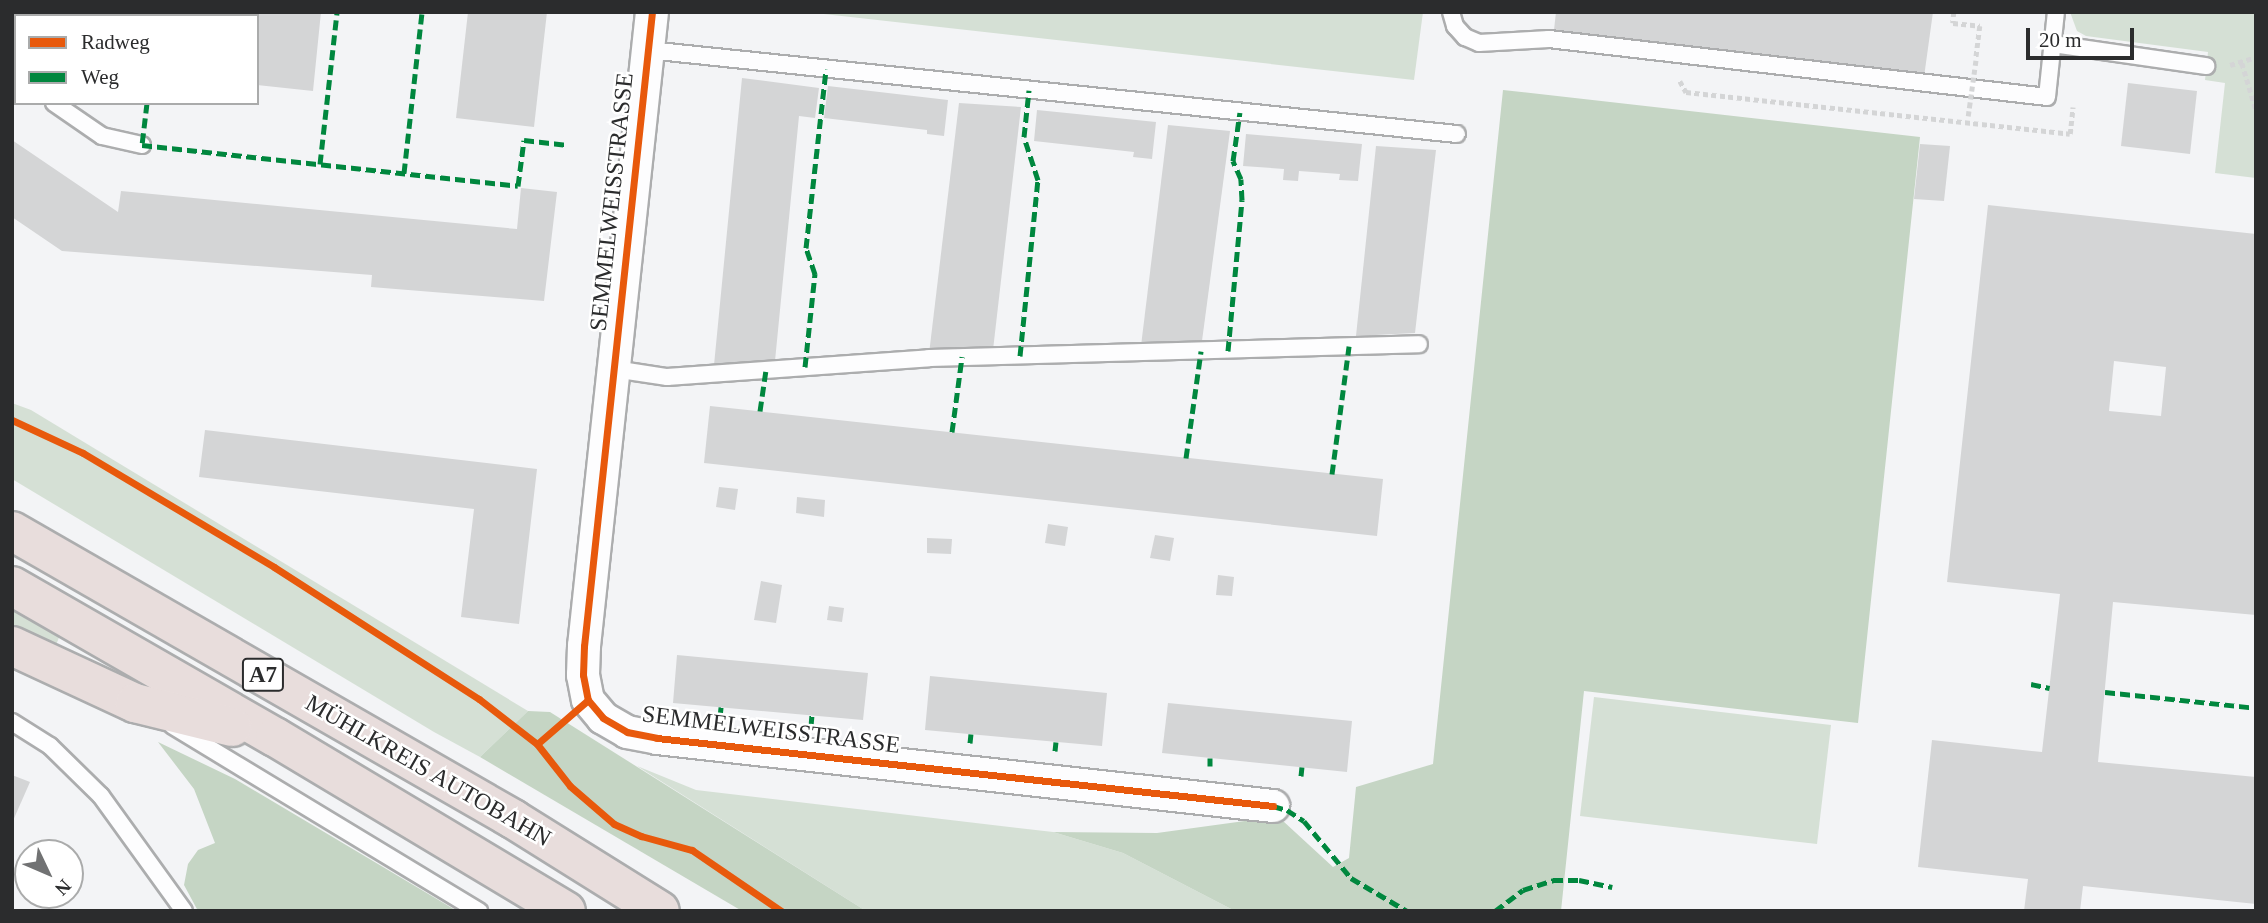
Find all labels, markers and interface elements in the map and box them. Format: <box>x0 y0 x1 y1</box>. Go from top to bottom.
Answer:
legend <box>14 14 259 105</box>
scale bar <box>2030 14 2138 58</box>
text: 20 m <box>2039 28 2082 52</box>
text: Radweg <box>81 30 150 54</box>
text: Weg <box>81 65 119 89</box>
street label: SEMMELWEISSTRASSE <box>584 71 640 333</box>
road number: A7 <box>240 656 286 694</box>
street label: MÜHLKREIS AUTOBAHN <box>299 688 557 854</box>
street label: SEMMELWEISSTRASSE <box>640 700 902 760</box>
north arrow <box>14 839 84 909</box>
text: N <box>51 875 75 900</box>

